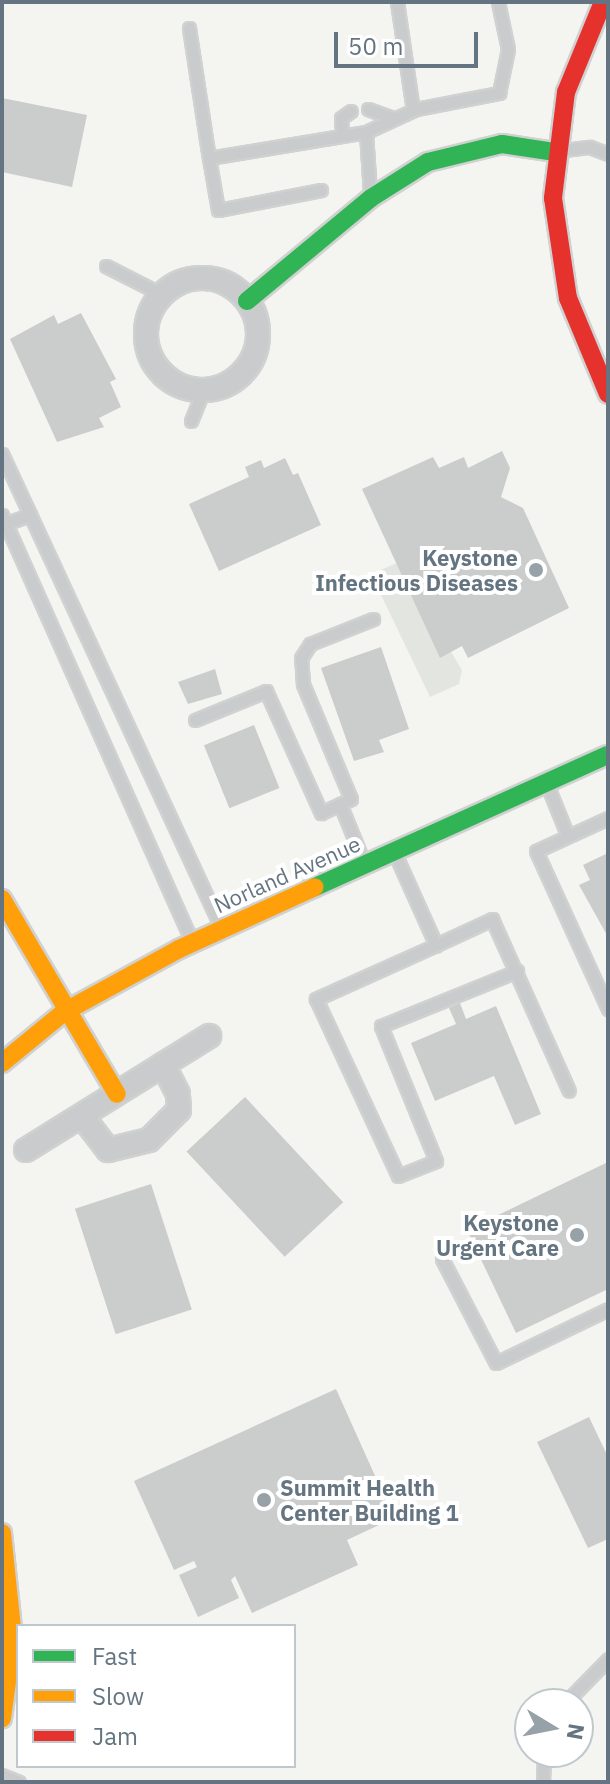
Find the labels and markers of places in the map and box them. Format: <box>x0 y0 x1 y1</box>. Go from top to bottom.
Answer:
place label: Keystone Infectious Diseases <box>315 544 518 596</box>
marker: Keystone Infectious Diseases <box>525 559 547 581</box>
place label: Keystone Urgent Care <box>436 1209 559 1260</box>
marker: Keystone Urgent Care <box>566 1224 588 1246</box>
place label: Summit Health Center Building 1 <box>280 1474 459 1526</box>
marker: Summit Health Center Building 1 <box>255 1491 273 1509</box>

